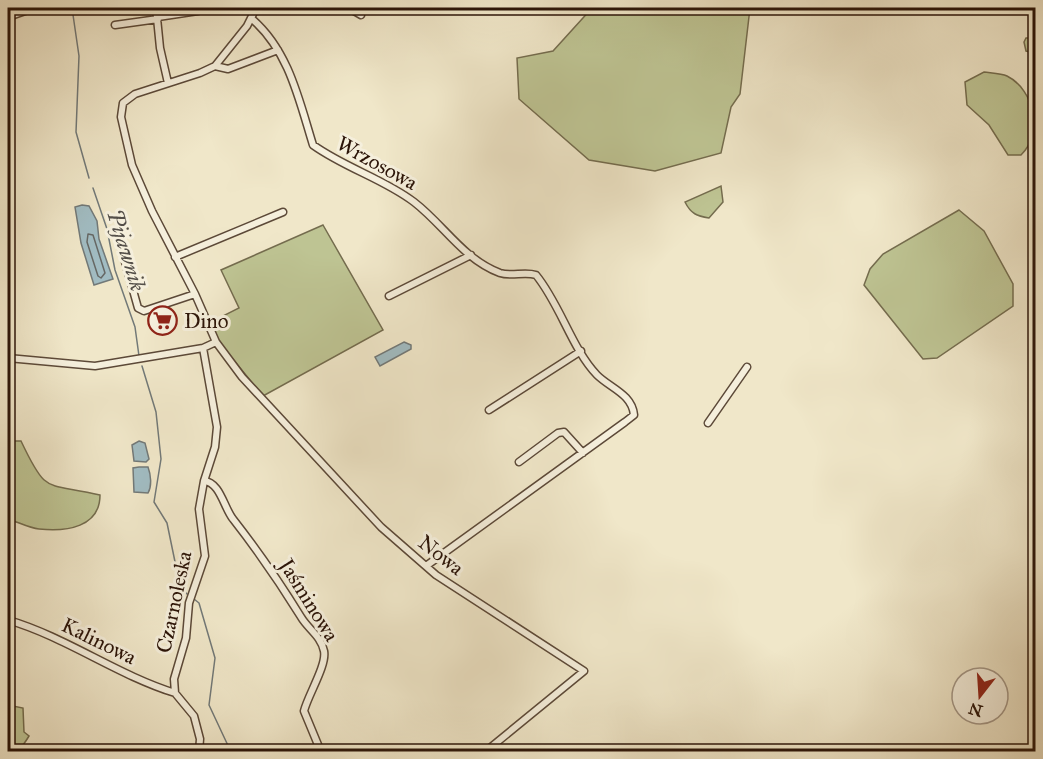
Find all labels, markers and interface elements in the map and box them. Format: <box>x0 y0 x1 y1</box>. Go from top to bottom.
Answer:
street label: Wrzosowa <box>332 130 422 196</box>
water label: Pijawnik <box>101 206 152 295</box>
supermarket icon: Dino <box>147 305 179 337</box>
place label: Dino <box>184 308 229 334</box>
street label: Nowa <box>413 529 469 581</box>
street label: Czarnoleska <box>151 549 197 655</box>
street label: Jaśminowa <box>272 552 345 646</box>
street label: Kalinowa <box>57 612 141 670</box>
north arrow <box>950 666 1010 726</box>
text: N <box>966 699 985 721</box>

